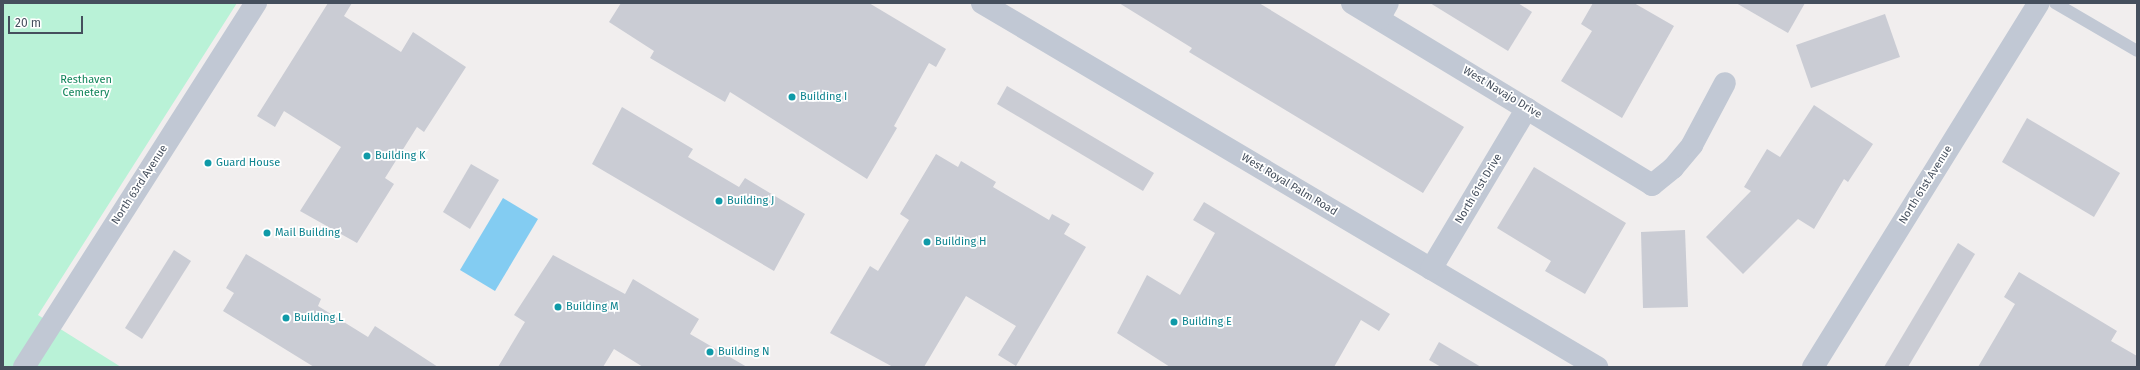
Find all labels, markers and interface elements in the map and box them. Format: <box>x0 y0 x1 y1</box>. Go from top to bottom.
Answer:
scale bar <box>10 8 85 34</box>
text: 20 m <box>15 16 41 30</box>
street label: West Navajo Drive <box>1460 64 1544 122</box>
park label: Resthaven Cemetery <box>60 74 112 100</box>
place label: Building I <box>800 90 847 104</box>
marker: Building I <box>787 92 797 102</box>
street label: North 63rd Avenue <box>109 143 171 227</box>
street label: North 61st Avenue <box>1897 143 1955 227</box>
place label: Building K <box>375 149 426 163</box>
marker: Building K <box>362 151 372 161</box>
street label: West Royal Palm Road <box>1239 151 1339 219</box>
street label: North 61st Drive <box>1453 152 1505 226</box>
place label: Guard House <box>216 156 280 170</box>
marker: Guard House <box>203 158 213 168</box>
place label: Building J <box>727 194 774 208</box>
marker: Building J <box>714 196 724 206</box>
place label: Mail Building <box>275 226 340 240</box>
marker: Mail Building <box>262 228 272 238</box>
place label: Building H <box>935 235 987 249</box>
marker: Building H <box>922 237 932 247</box>
place label: Building M <box>566 300 619 314</box>
marker: Building M <box>553 302 563 312</box>
place label: Building L <box>294 311 344 325</box>
marker: Building L <box>281 313 291 323</box>
place label: Building E <box>1182 315 1232 329</box>
marker: Building E <box>1169 317 1179 327</box>
place label: Building N <box>718 345 770 359</box>
marker: Building N <box>705 347 715 357</box>

